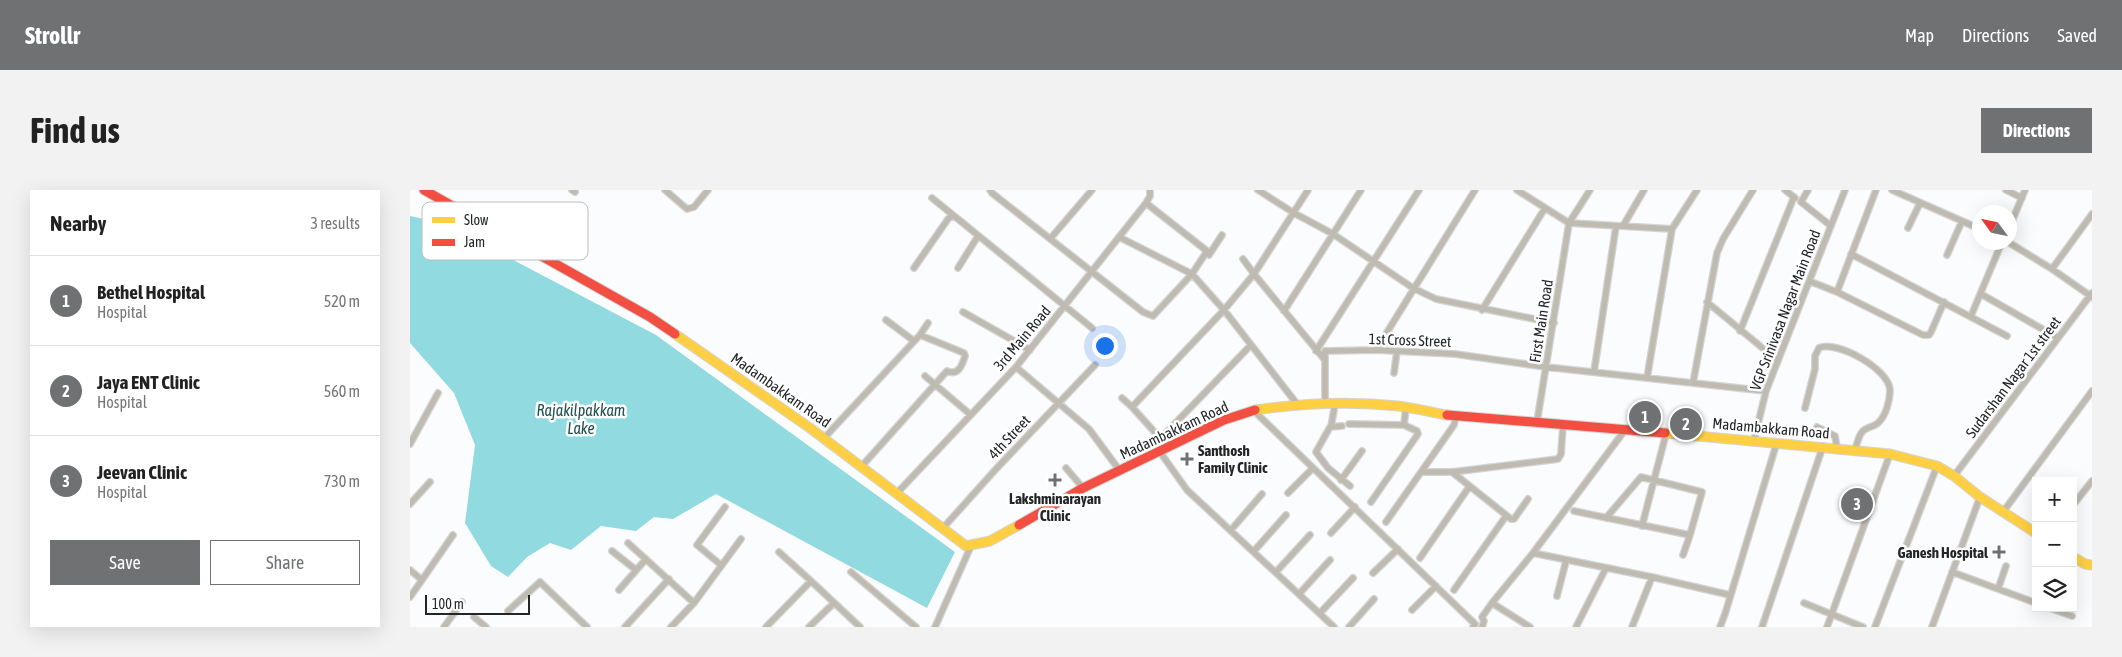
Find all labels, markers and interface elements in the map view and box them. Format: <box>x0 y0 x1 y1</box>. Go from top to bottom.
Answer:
text: Strollr <box>25 22 80 49</box>
text: Map <box>1905 25 1934 46</box>
text: Directions <box>1962 25 2029 46</box>
text: Saved <box>2057 25 2097 46</box>
button: Directions <box>1981 108 2092 153</box>
text: Find us <box>30 110 120 150</box>
legend <box>422 202 588 260</box>
north arrow <box>1972 205 2017 250</box>
text: Nearby <box>50 211 106 235</box>
text: Slow <box>464 212 489 228</box>
text: 3 results <box>310 214 360 232</box>
street label: VGP Srinivasa Nagar Main Road <box>1746 227 1824 393</box>
text: Jam <box>464 234 485 250</box>
street label: First Main Road <box>1526 278 1556 364</box>
text: Bethel Hospital <box>97 281 205 303</box>
text: 1 <box>62 292 70 310</box>
text: 520 m <box>324 292 360 310</box>
street label: 3rd Main Road <box>990 302 1054 374</box>
text: Hospital <box>97 303 147 321</box>
street label: Sudarshan Nagar 1st street <box>1962 313 2064 441</box>
street label: 1st Cross Street <box>1368 330 1452 350</box>
your location <box>1092 333 1118 359</box>
street label: Madambakkam Road <box>728 349 834 431</box>
text: Jaya ENT Clinic <box>97 371 200 393</box>
text: 2 <box>62 382 70 400</box>
text: 560 m <box>324 382 360 400</box>
text: Hospital <box>97 393 147 411</box>
street label: Madambakkam Road <box>1117 397 1231 463</box>
pin: 1 <box>1629 398 1661 436</box>
water label: Rajakilpakkam Lake <box>537 401 626 437</box>
pin: 2 <box>1670 405 1702 443</box>
street label: 4th Street <box>984 412 1034 462</box>
street label: Madambakkam Road <box>1712 414 1830 442</box>
place label: Santhosh Family Clinic <box>1198 442 1268 476</box>
marker: Santhosh Family Clinic <box>1180 452 1194 466</box>
text: Jeevan Clinic <box>97 461 187 483</box>
text: 3 <box>62 472 70 490</box>
text: 730 m <box>324 472 360 490</box>
marker: Lakshminarayan Clinic <box>1048 473 1062 487</box>
map controls <box>2032 477 2077 612</box>
button: + <box>2032 477 2077 522</box>
text: Hospital <box>97 483 147 501</box>
pin: 3 <box>1841 485 1873 523</box>
place label: Lakshminarayan Clinic <box>1009 490 1101 524</box>
button: − <box>2032 522 2077 567</box>
button: Save <box>50 540 200 585</box>
button: Share <box>210 540 360 585</box>
place label: Ganesh Hospital <box>1897 544 1989 561</box>
marker: Ganesh Hospital <box>1992 545 2006 559</box>
button: layers <box>2032 567 2077 612</box>
scale bar <box>425 592 530 615</box>
text: 100 m <box>432 596 464 612</box>

